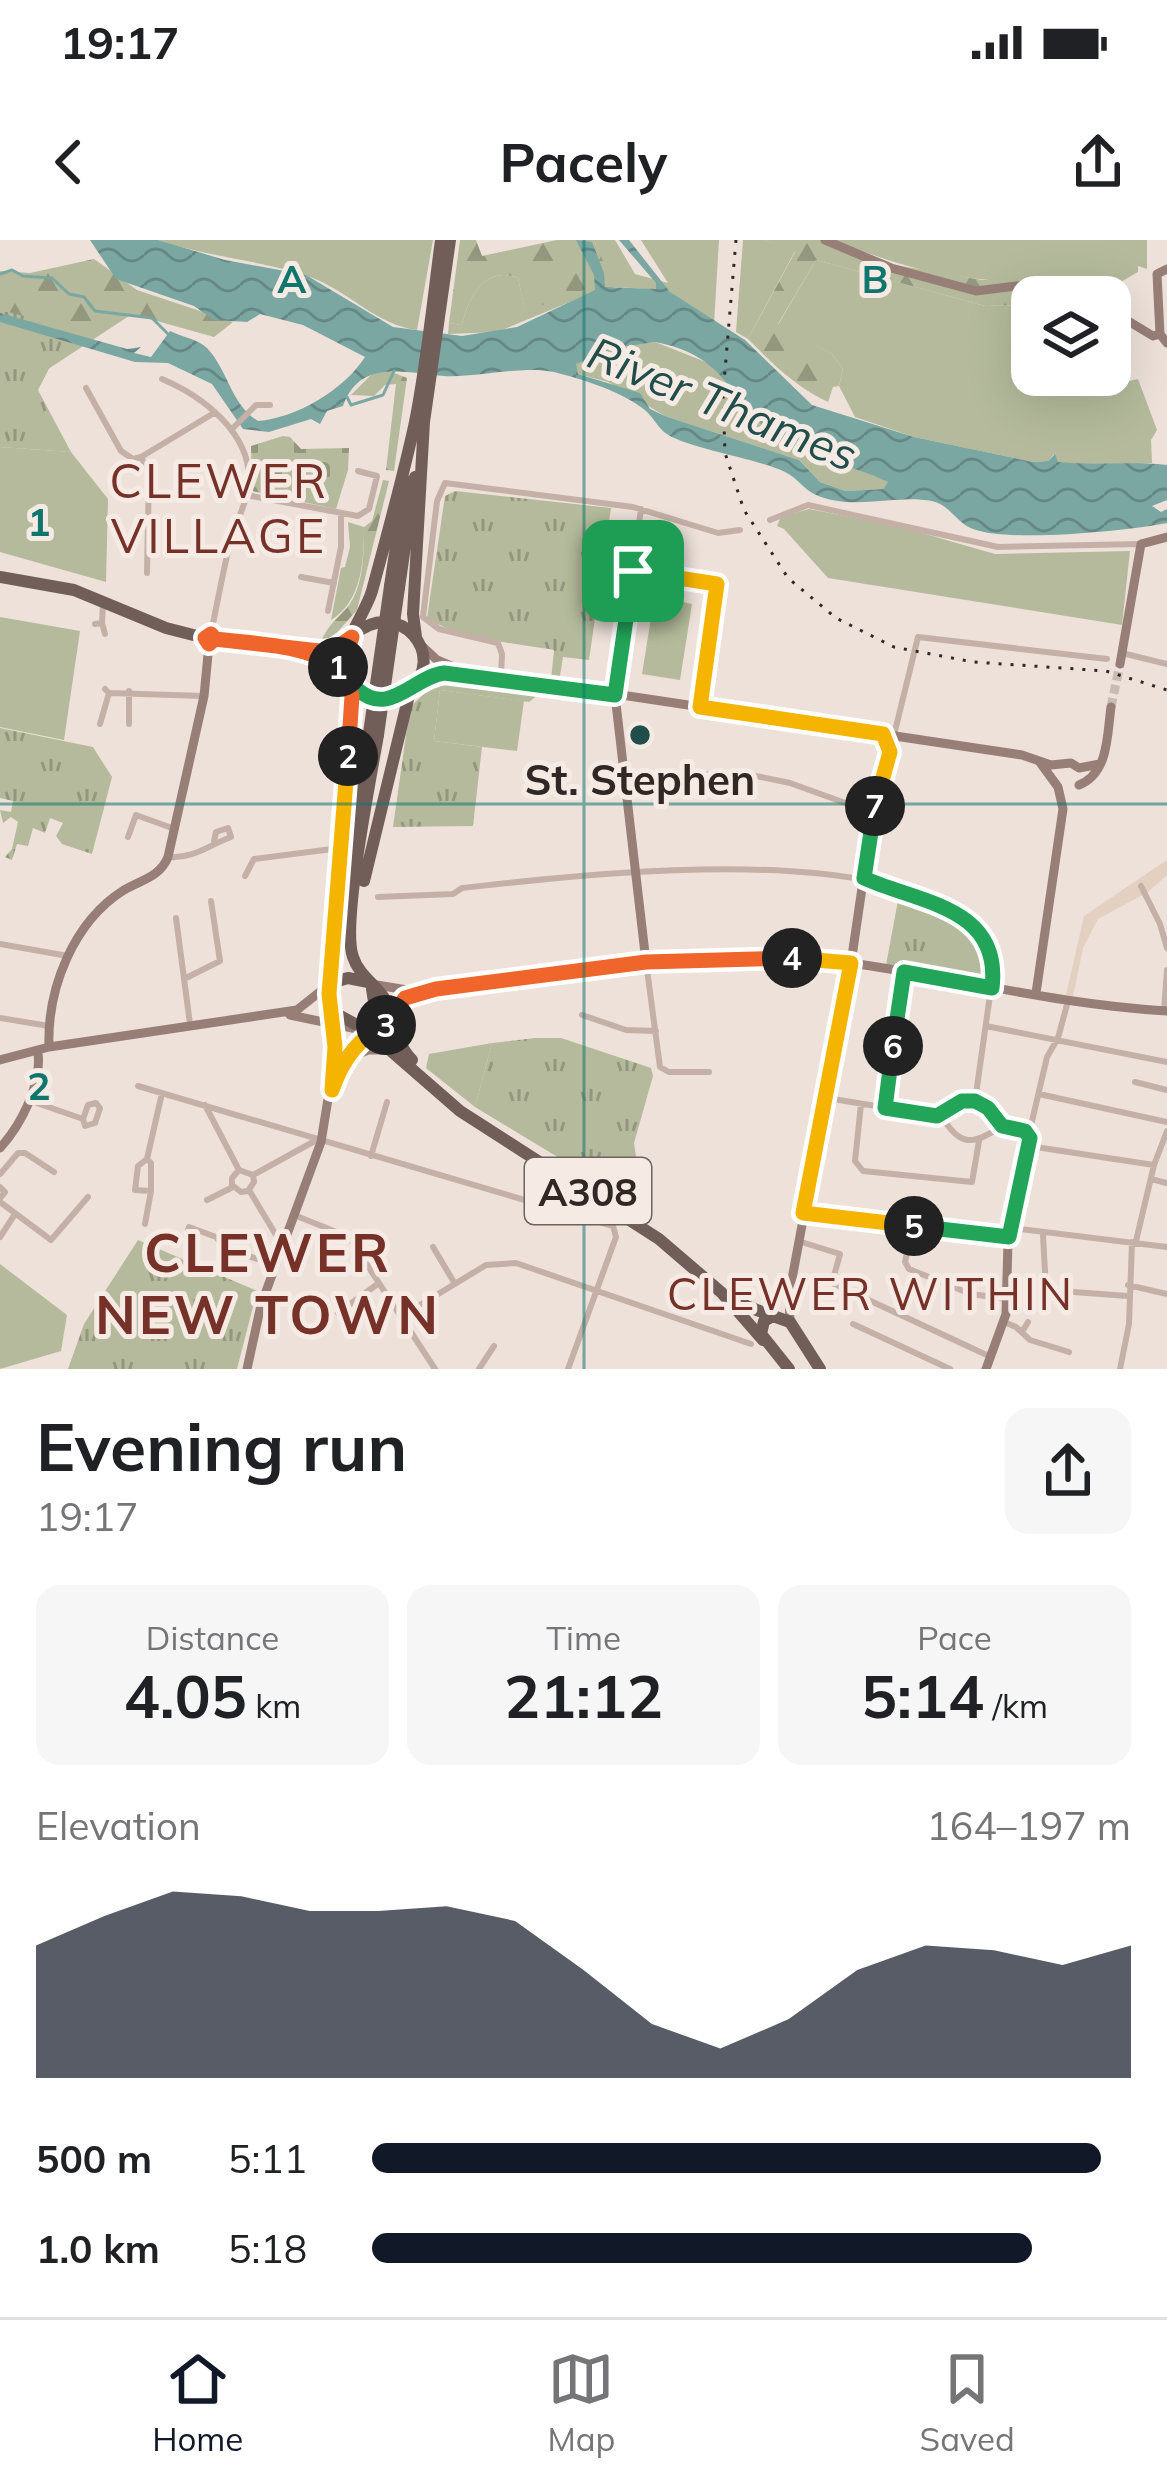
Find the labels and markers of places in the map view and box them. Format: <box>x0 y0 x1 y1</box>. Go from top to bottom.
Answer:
pin <box>582 520 684 622</box>
pin: 1 <box>308 637 368 697</box>
marker: St. Stephen <box>627 722 653 748</box>
pin: 2 <box>318 726 378 786</box>
place label: St. Stephen <box>525 753 755 806</box>
pin: 7 <box>845 776 905 836</box>
pin: 4 <box>762 928 822 988</box>
pin: 3 <box>356 995 416 1055</box>
pin: 6 <box>863 1016 923 1076</box>
pin: 5 <box>884 1196 944 1256</box>

